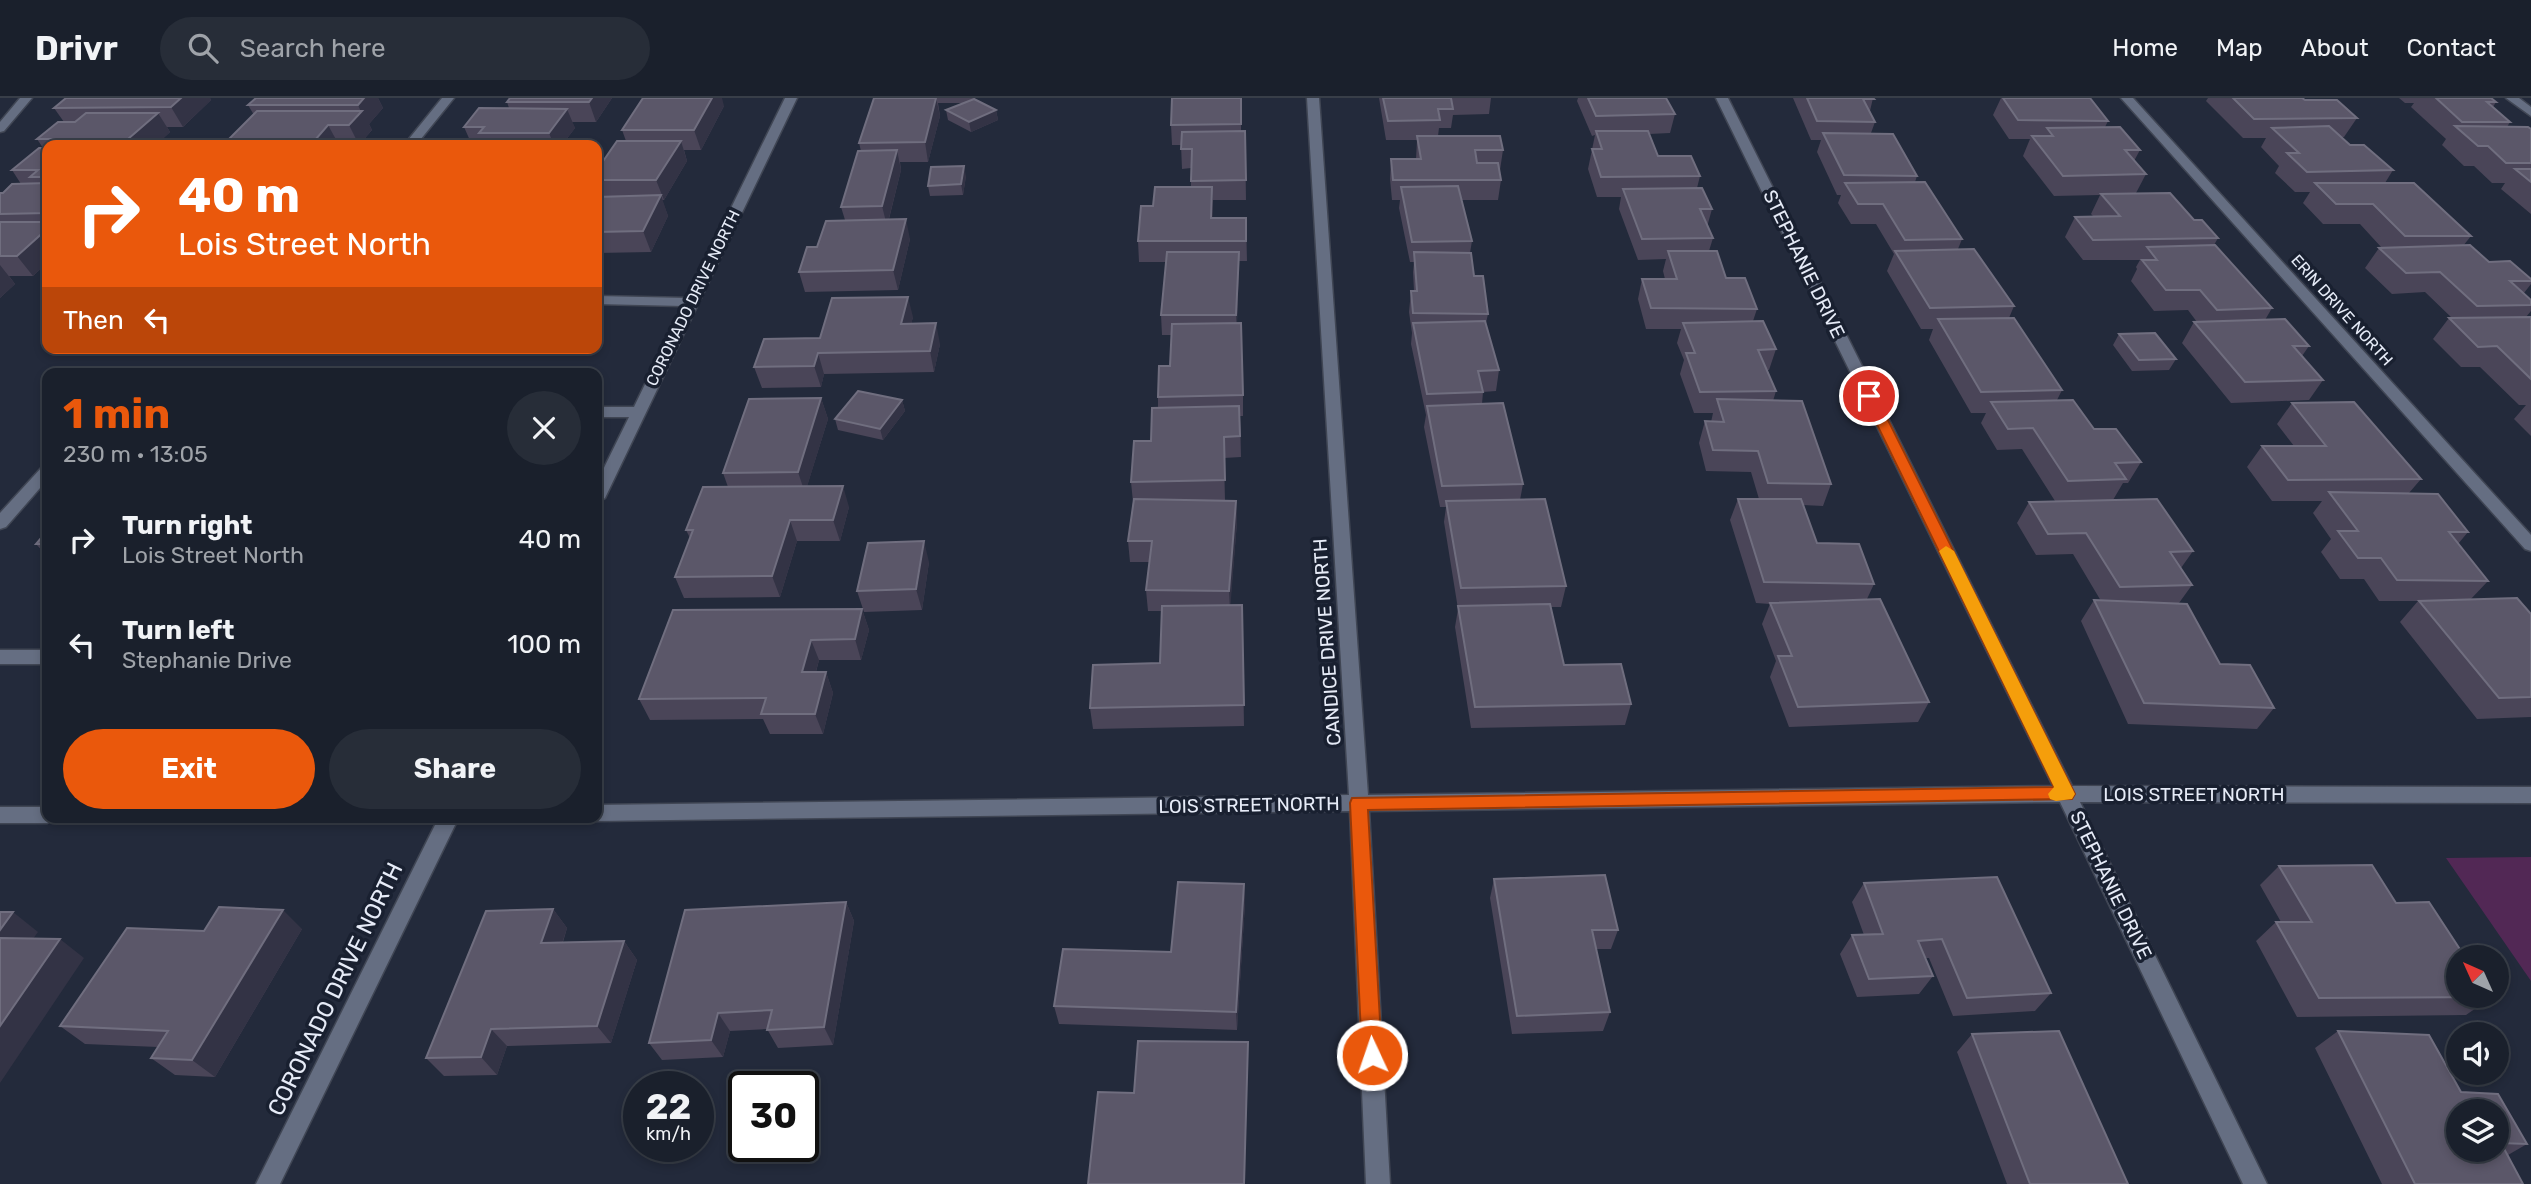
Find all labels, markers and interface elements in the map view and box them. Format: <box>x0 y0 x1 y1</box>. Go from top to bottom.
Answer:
search box <box>160 17 650 80</box>
text: Drivr <box>35 29 118 68</box>
icon: search <box>184 29 222 67</box>
text: Search here <box>240 33 386 64</box>
text: Home <box>2112 34 2178 62</box>
text: Map <box>2216 34 2263 62</box>
text: About <box>2301 34 2369 62</box>
text: Contact <box>2407 34 2496 62</box>
text: 40 m <box>178 166 300 224</box>
icon: right <box>63 168 154 259</box>
street label: STEPHANIE DRIVE <box>1758 186 1850 342</box>
street label: CORONADO DRIVE NORTH <box>642 207 744 389</box>
text: Lois Street North <box>178 225 431 263</box>
street label: ERIN DRIVE NORTH <box>2287 251 2397 369</box>
icon: left <box>138 301 176 339</box>
text: Then <box>63 305 124 336</box>
pin <box>1839 366 1899 426</box>
icon: arrive <box>1850 377 1888 415</box>
text: 1 min <box>63 389 170 439</box>
button: close <box>507 391 581 465</box>
text: 230 m · 13:05 <box>63 440 208 468</box>
text: Turn right <box>122 510 252 541</box>
icon: right <box>63 521 101 559</box>
text: 40 m <box>519 524 581 555</box>
street label: CANDICE DRIVE NORTH <box>1308 538 1346 746</box>
text: Lois Street North <box>122 541 304 569</box>
text: Turn left <box>122 615 234 646</box>
icon: left <box>63 626 101 664</box>
text: 100 m <box>507 629 581 660</box>
text: Stephanie Drive <box>122 646 292 674</box>
button: Exit <box>63 729 315 809</box>
button: Share <box>329 729 581 809</box>
street label: LOIS STREET NORTH <box>2103 783 2285 806</box>
street label: LOIS STREET NORTH <box>1158 792 1340 818</box>
street label: STEPHANIE DRIVE <box>2065 807 2157 963</box>
street label: CORONADO DRIVE NORTH <box>261 858 409 1120</box>
north arrow <box>2446 945 2510 1008</box>
map controls <box>2446 945 2509 1162</box>
position arrow <box>1335 1018 1409 1092</box>
button: sound <box>2446 1022 2509 1085</box>
speed limit sign: 30 <box>728 1071 819 1162</box>
text: 22 <box>646 1086 691 1128</box>
button: layers <box>2446 1099 2509 1162</box>
text: km/h <box>646 1123 691 1145</box>

